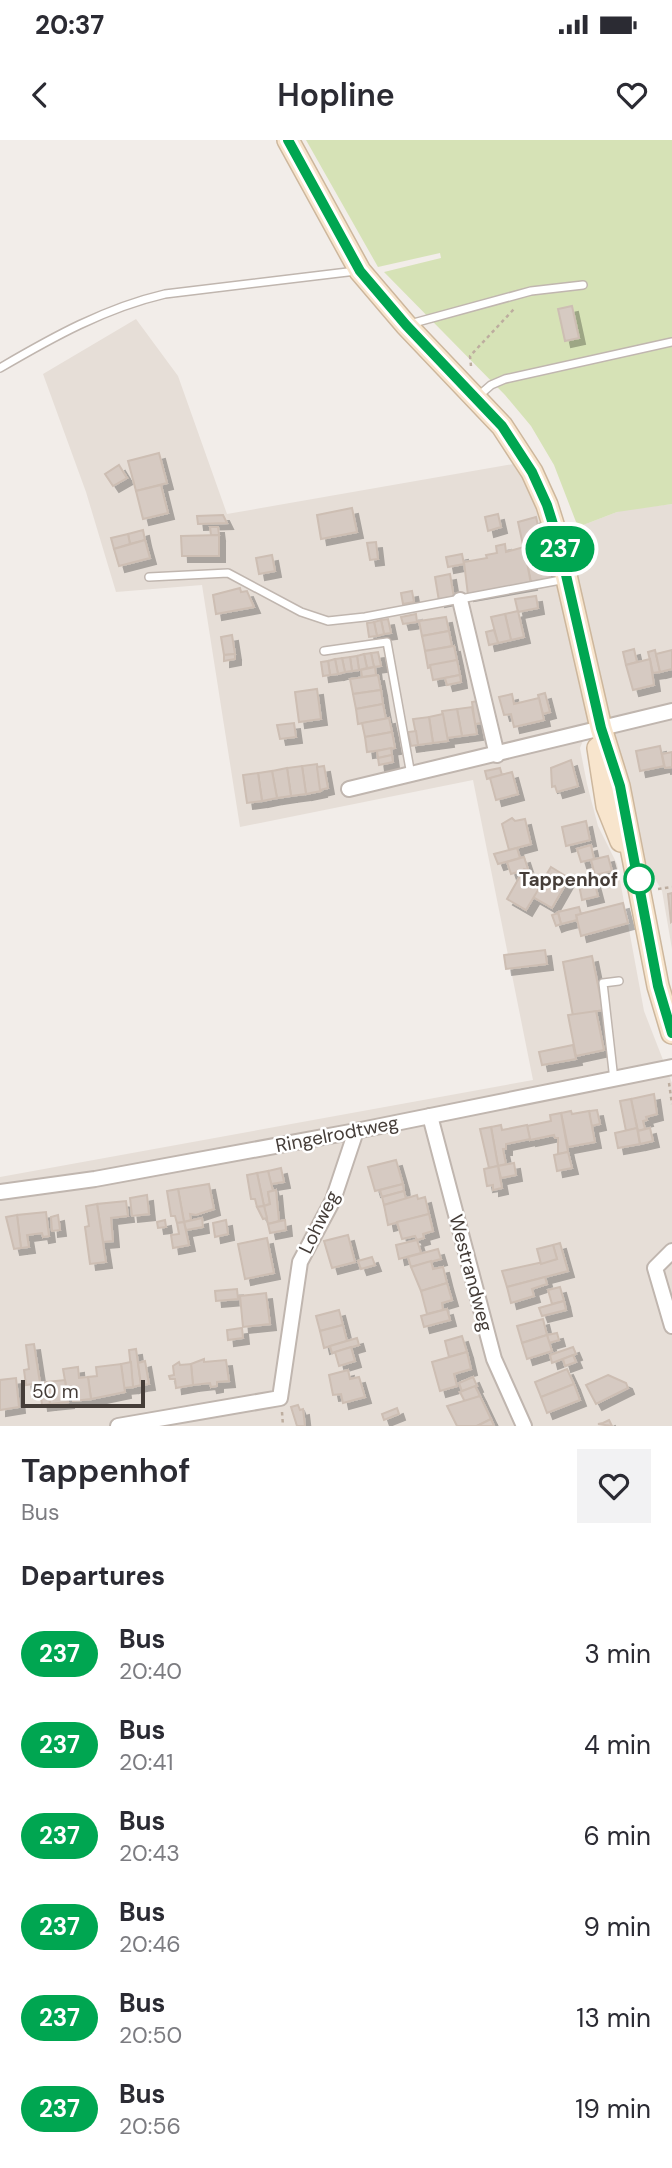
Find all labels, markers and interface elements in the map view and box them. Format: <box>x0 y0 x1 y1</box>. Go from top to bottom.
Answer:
text: 20:37 <box>35 8 104 42</box>
text: Hopline <box>277 74 395 116</box>
icon: back <box>21 76 59 114</box>
icon: heart <box>613 76 651 114</box>
line badge: 237 <box>520 526 600 572</box>
text: 237 <box>539 533 581 564</box>
marker: Tappenhof <box>624 864 654 894</box>
place label: Tappenhof <box>519 867 618 892</box>
street label: Ringelrodtweg <box>273 1110 401 1158</box>
street label: Lohweg <box>293 1186 345 1258</box>
street label: Westrandweg <box>443 1212 499 1335</box>
scale bar <box>21 1377 145 1409</box>
text: 50 m <box>32 1379 79 1404</box>
text: Tappenhof <box>21 1449 191 1492</box>
button: heart <box>577 1449 651 1523</box>
text: Bus <box>21 1497 60 1527</box>
text: Departures <box>21 1559 165 1593</box>
text: Bus <box>119 1622 165 1656</box>
text: 3 min <box>584 1637 651 1671</box>
text: 237 <box>39 1638 80 1669</box>
text: 20:40 <box>119 1656 182 1686</box>
text: Bus <box>119 1713 165 1747</box>
text: 4 min <box>584 1728 651 1762</box>
text: 237 <box>39 1729 80 1760</box>
text: 20:41 <box>119 1747 174 1777</box>
text: Bus <box>119 1804 165 1838</box>
text: 6 min <box>583 1819 651 1853</box>
text: 237 <box>39 1820 80 1851</box>
text: 20:43 <box>119 1838 180 1868</box>
text: Bus <box>119 1895 165 1929</box>
text: 9 min <box>583 1910 651 1944</box>
text: 237 <box>39 1911 80 1942</box>
text: 20:46 <box>119 1929 181 1959</box>
text: Bus <box>119 1986 165 2020</box>
text: 13 min <box>576 2001 651 2035</box>
text: 237 <box>39 2002 80 2033</box>
text: 20:50 <box>119 2020 182 2050</box>
text: Bus <box>119 2077 165 2111</box>
text: 19 min <box>575 2092 651 2126</box>
text: 237 <box>39 2093 80 2124</box>
text: 20:56 <box>119 2111 181 2141</box>

